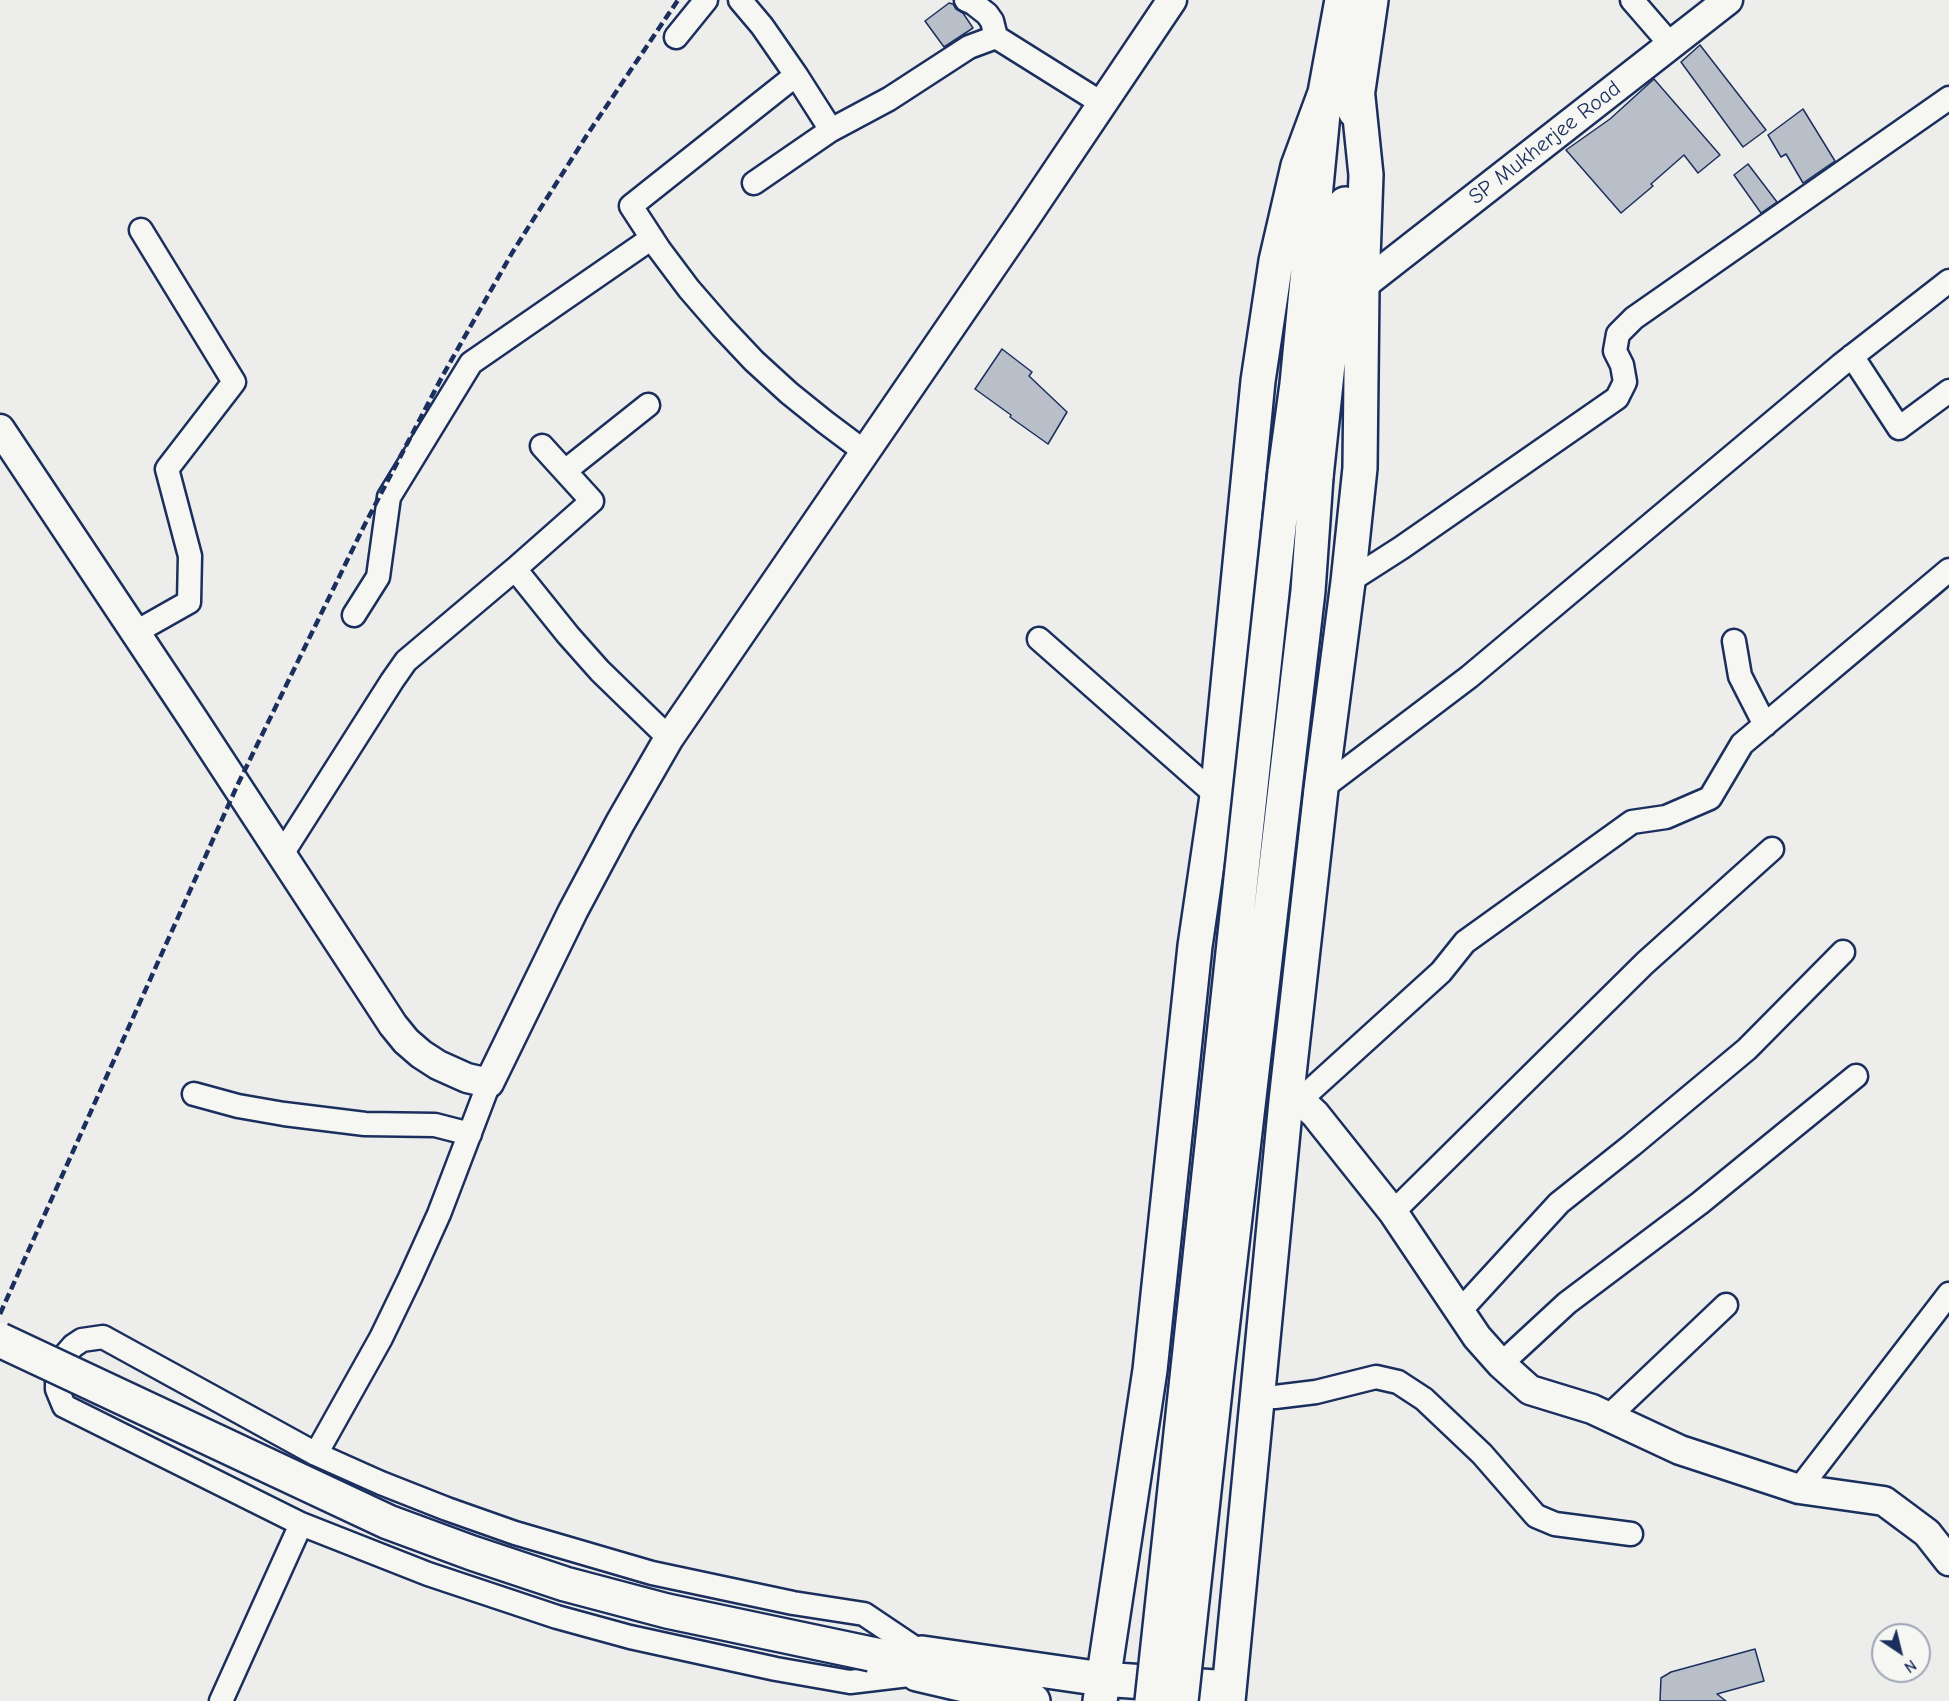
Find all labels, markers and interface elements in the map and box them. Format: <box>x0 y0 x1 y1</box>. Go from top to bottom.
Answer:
street label: SP Mukherjee Road <box>1464 75 1626 211</box>
north arrow <box>1871 1623 1931 1683</box>
text: N <box>1901 1656 1920 1676</box>

